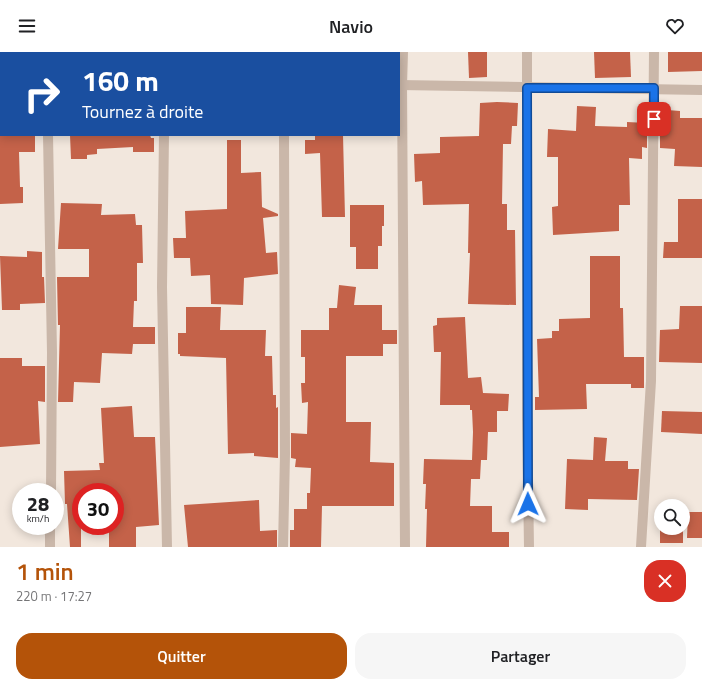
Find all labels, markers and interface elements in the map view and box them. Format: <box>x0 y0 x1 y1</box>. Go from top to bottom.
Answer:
text: Navio <box>329 13 373 40</box>
icon: menu <box>16 15 38 37</box>
icon: heart <box>664 15 686 37</box>
text: 160 m <box>82 59 159 102</box>
icon: right <box>16 68 68 120</box>
text: Tournez à droite <box>82 98 203 125</box>
pin <box>637 102 671 136</box>
icon: arrive <box>643 108 665 130</box>
speed limit sign: 30 <box>72 483 124 535</box>
position arrow <box>507 483 549 525</box>
text: 28 <box>27 488 49 519</box>
map controls <box>654 499 690 535</box>
button: search <box>654 499 690 535</box>
text: km/h <box>27 511 49 526</box>
text: 1 min <box>16 553 74 589</box>
button: close <box>644 560 686 602</box>
text: 220 m · 17:27 <box>16 586 92 606</box>
button: Quitter <box>16 633 347 679</box>
button: Partager <box>355 633 686 679</box>

